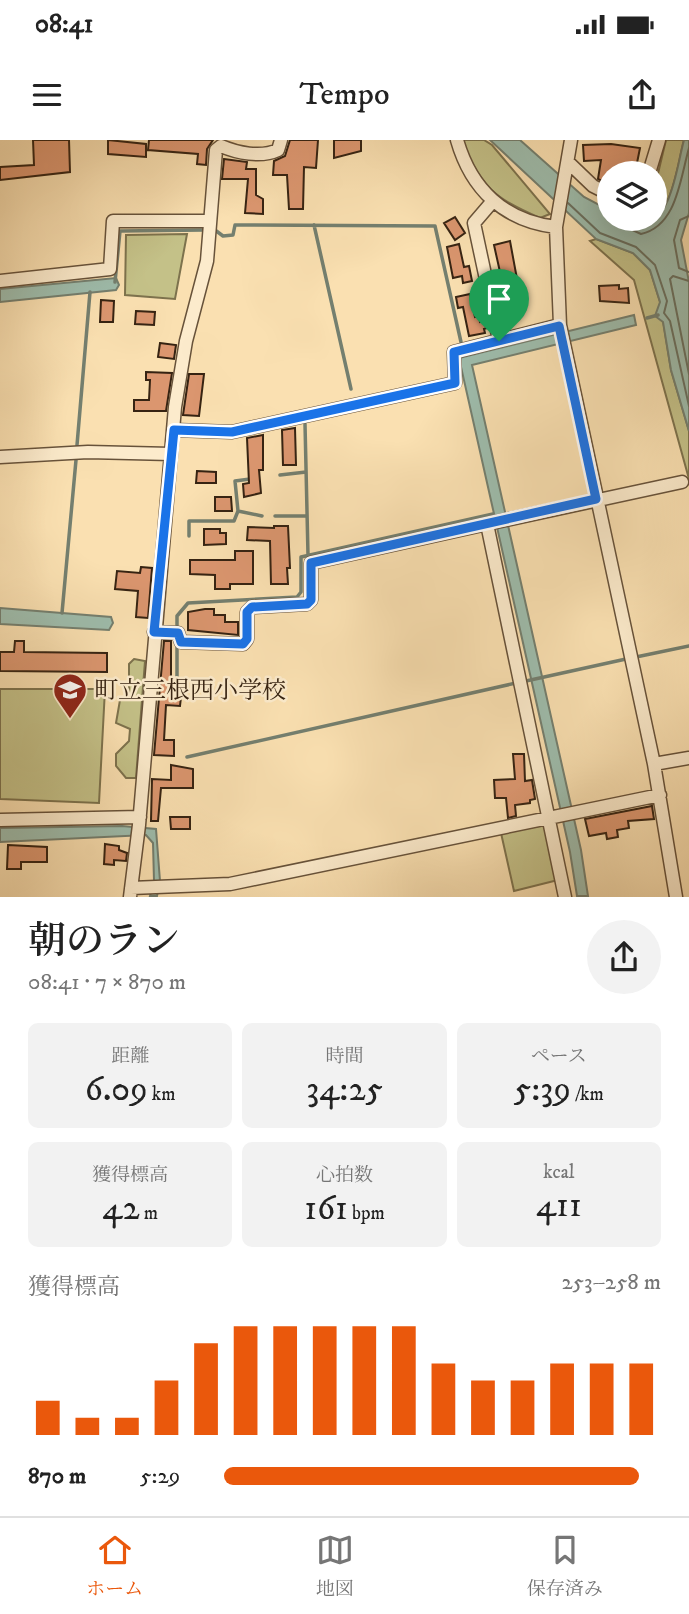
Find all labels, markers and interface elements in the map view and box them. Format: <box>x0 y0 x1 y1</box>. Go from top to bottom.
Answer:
text: 08:41 <box>35 8 93 41</box>
text: Tempo <box>300 75 389 115</box>
icon: menu <box>28 76 66 114</box>
icon: share <box>623 76 661 114</box>
map controls <box>597 161 667 231</box>
button: layers <box>597 161 667 231</box>
pin <box>469 269 529 341</box>
icon: arrive <box>480 280 518 318</box>
school or university icon: 町立三根西小学校 <box>51 671 89 720</box>
place label: 町立三根西小学校 <box>94 676 286 706</box>
text: 朝のラン <box>28 918 180 966</box>
button: share <box>587 920 661 994</box>
text: 08:41 · 7 × 870 m <box>28 968 186 997</box>
text: 距離 <box>111 1045 149 1068</box>
text: 時間 <box>325 1045 364 1068</box>
text: ペース <box>531 1045 587 1068</box>
text: 6.09 <box>85 1068 148 1112</box>
text: 34:25 <box>306 1068 383 1112</box>
text: 5:39 <box>514 1068 571 1112</box>
text: km <box>148 1083 175 1106</box>
text: /km <box>571 1083 604 1106</box>
text: kcal <box>543 1161 574 1184</box>
text: 獲得標高 <box>92 1164 168 1187</box>
text: 心拍数 <box>316 1164 373 1187</box>
text: 411 <box>536 1184 582 1228</box>
text: 42 <box>102 1187 140 1231</box>
text: 161 <box>304 1187 348 1231</box>
text: m <box>140 1202 158 1225</box>
text: bpm <box>348 1202 385 1225</box>
text: 253–258 m <box>561 1268 661 1297</box>
text: 獲得標高 <box>28 1273 120 1302</box>
text: 870 m <box>28 1462 86 1491</box>
text: 5:29 <box>140 1462 180 1491</box>
tab: ホーム <box>86 1531 143 1601</box>
tab: 地図 <box>316 1531 354 1601</box>
tab: 保存済み <box>527 1531 603 1601</box>

